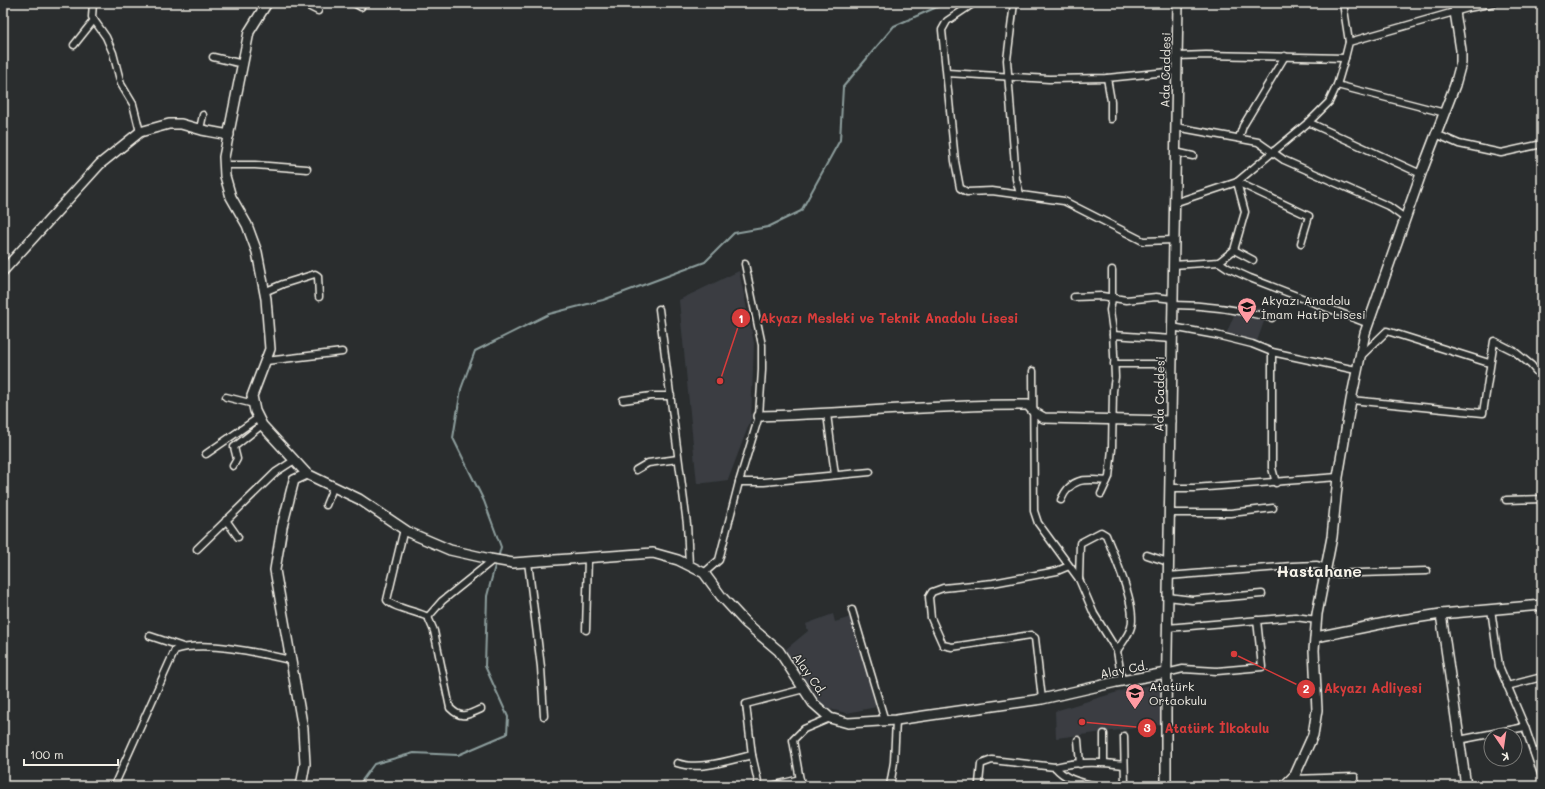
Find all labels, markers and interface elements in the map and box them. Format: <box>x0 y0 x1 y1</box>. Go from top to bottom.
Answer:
street label: Ada Caddesi <box>1156 32 1174 108</box>
place label: Akyazı Anadolu İmam Hatip Lisesi <box>1261 292 1366 322</box>
school or university icon: Akyazı Anadolu İmam Hatip Lisesi <box>1236 296 1258 324</box>
callout: Akyazı Mesleki ve Teknik Anadolu Lisesi <box>731 306 1026 331</box>
text: Akyazı Mesleki ve Teknik Anadolu Lisesi <box>760 309 1018 327</box>
text: 1 <box>738 310 744 326</box>
street label: Ada Caddesi <box>1150 356 1168 432</box>
district label: Hastahane <box>1276 560 1362 581</box>
street label: Alay Cd. <box>790 649 830 699</box>
street label: Alay Cd. <box>1099 657 1149 681</box>
callout: Akyazı Adliyesi <box>1296 676 1430 701</box>
place label: Atatürk Ortaokulu <box>1149 678 1207 708</box>
text: Akyazı Adliyesi <box>1324 679 1422 697</box>
text: 2 <box>1303 680 1310 696</box>
school or university icon: Atatürk Ortaokulu <box>1124 682 1146 710</box>
callout: Atatürk İlkokulu <box>1137 716 1278 741</box>
text: 3 <box>1143 719 1151 735</box>
text: Atatürk İlkokulu <box>1165 719 1269 736</box>
north arrow <box>1483 727 1523 767</box>
scale bar <box>24 741 118 767</box>
text: 100 m <box>30 746 64 762</box>
text: K <box>1500 749 1511 765</box>

